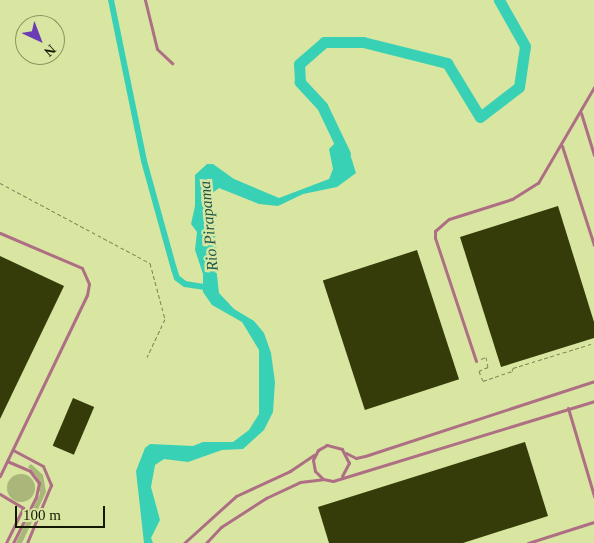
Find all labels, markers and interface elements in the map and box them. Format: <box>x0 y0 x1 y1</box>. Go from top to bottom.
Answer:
north arrow <box>15 15 65 65</box>
text: N <box>41 42 59 60</box>
water label: Rio Pirapama <box>196 180 222 272</box>
scale bar <box>18 496 108 528</box>
text: 100 m <box>23 507 61 523</box>

